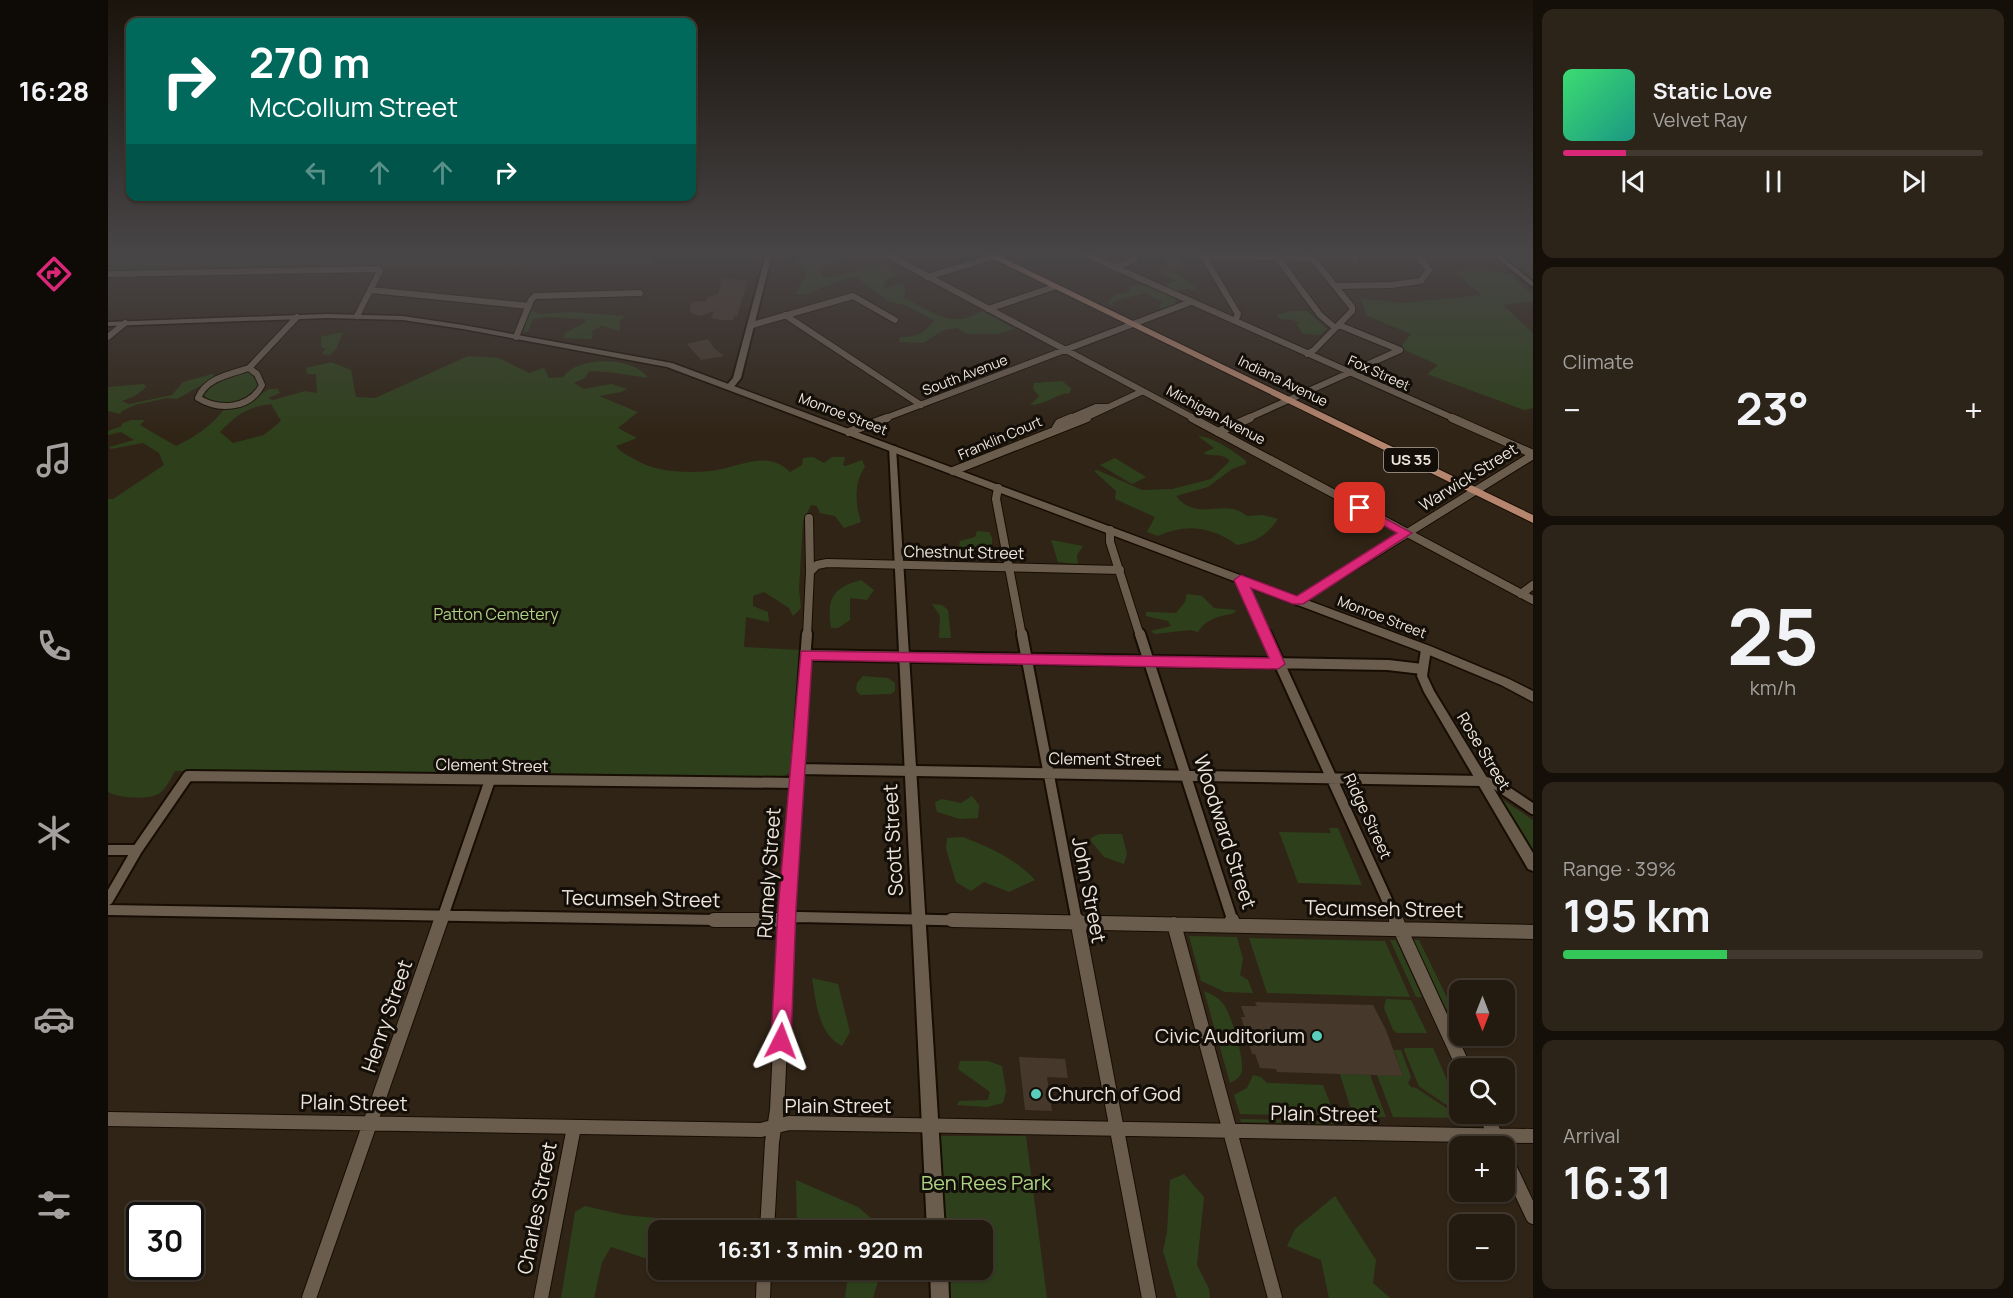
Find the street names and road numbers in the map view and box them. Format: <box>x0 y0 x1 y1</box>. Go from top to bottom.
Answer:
street label: South Avenue <box>919 350 1010 400</box>
street label: Fox Street <box>1345 350 1414 395</box>
street label: Indiana Avenue <box>1235 351 1331 411</box>
street label: Michigan Avenue <box>1163 380 1269 449</box>
street label: Monroe Street <box>796 388 891 439</box>
street label: Franklin Court <box>955 411 1045 464</box>
street label: Warwick Street <box>1415 438 1521 516</box>
road number: US 35 <box>1384 448 1438 472</box>
street label: Chestnut Street <box>903 540 1025 564</box>
street label: Monroe Street <box>1335 591 1430 642</box>
street label: Rose Street <box>1452 708 1516 794</box>
street label: Clement Street <box>1048 747 1162 771</box>
street label: Woodward Street <box>1188 751 1263 912</box>
street label: Clement Street <box>435 753 549 777</box>
street label: Ridge Street <box>1339 770 1397 862</box>
street label: Scott Street <box>876 783 909 897</box>
street label: Rumely Street <box>750 807 787 939</box>
street label: John Street <box>1066 835 1113 945</box>
street label: Tecumseh Street <box>561 884 721 913</box>
street label: Tecumseh Street <box>1304 894 1464 923</box>
street label: Henry Street <box>355 956 418 1076</box>
street label: Plain Street <box>300 1088 408 1117</box>
street label: Plain Street <box>784 1092 892 1119</box>
street label: Plain Street <box>1270 1099 1378 1128</box>
street label: Charles Street <box>510 1139 563 1276</box>

